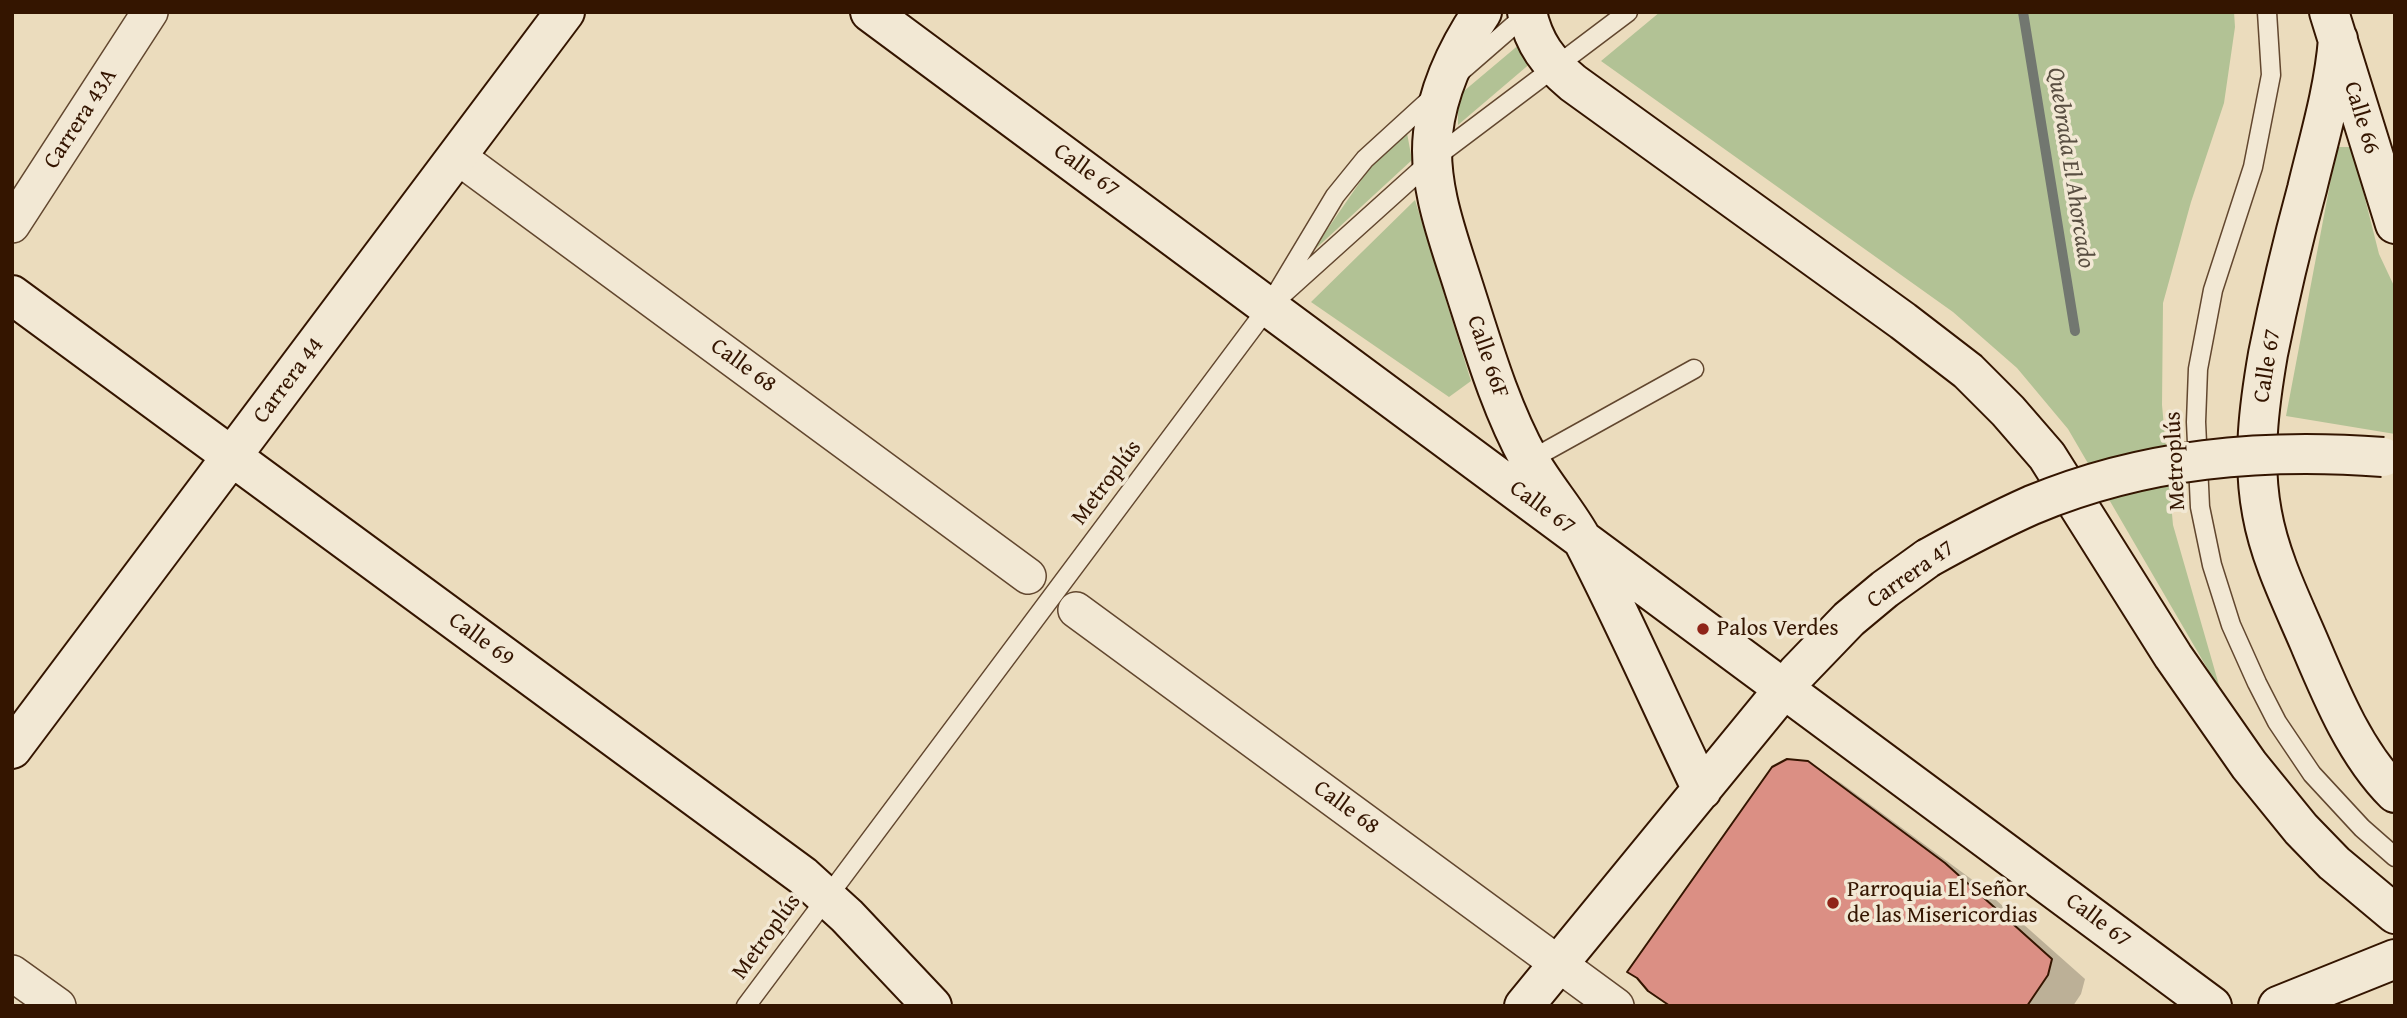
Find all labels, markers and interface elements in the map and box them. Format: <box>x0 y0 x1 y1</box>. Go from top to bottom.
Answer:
street label: Carrera 43A <box>38 64 124 174</box>
water label: Quebrada El Ahorcado <box>2040 66 2100 270</box>
street label: Calle 66 <box>2337 78 2385 158</box>
street label: Calle 67 <box>1048 138 1124 204</box>
street label: Calle 66F <box>1460 312 1514 402</box>
street label: Calle 67 <box>2249 327 2287 405</box>
street label: Carrera 44 <box>248 333 330 429</box>
street label: Calle 68 <box>705 333 781 399</box>
street label: Metroplús <box>2160 411 2192 511</box>
street label: Metroplús <box>1066 435 1148 531</box>
street label: Calle 67 <box>1504 475 1580 541</box>
street label: Carrera 47 <box>1862 535 1960 615</box>
street label: Calle 69 <box>443 607 519 673</box>
place label: Palos Verdes <box>1717 615 1839 643</box>
marker: Palos Verdes <box>1695 621 1711 637</box>
street label: Calle 68 <box>1308 775 1384 841</box>
place label: Parroquia El Señor de las Misericordias <box>1847 876 2038 930</box>
street label: Calle 67 <box>2060 888 2136 954</box>
street label: Metroplús <box>727 889 807 985</box>
marker: Parroquia El Señor de las Misericordias <box>1825 895 1841 911</box>

